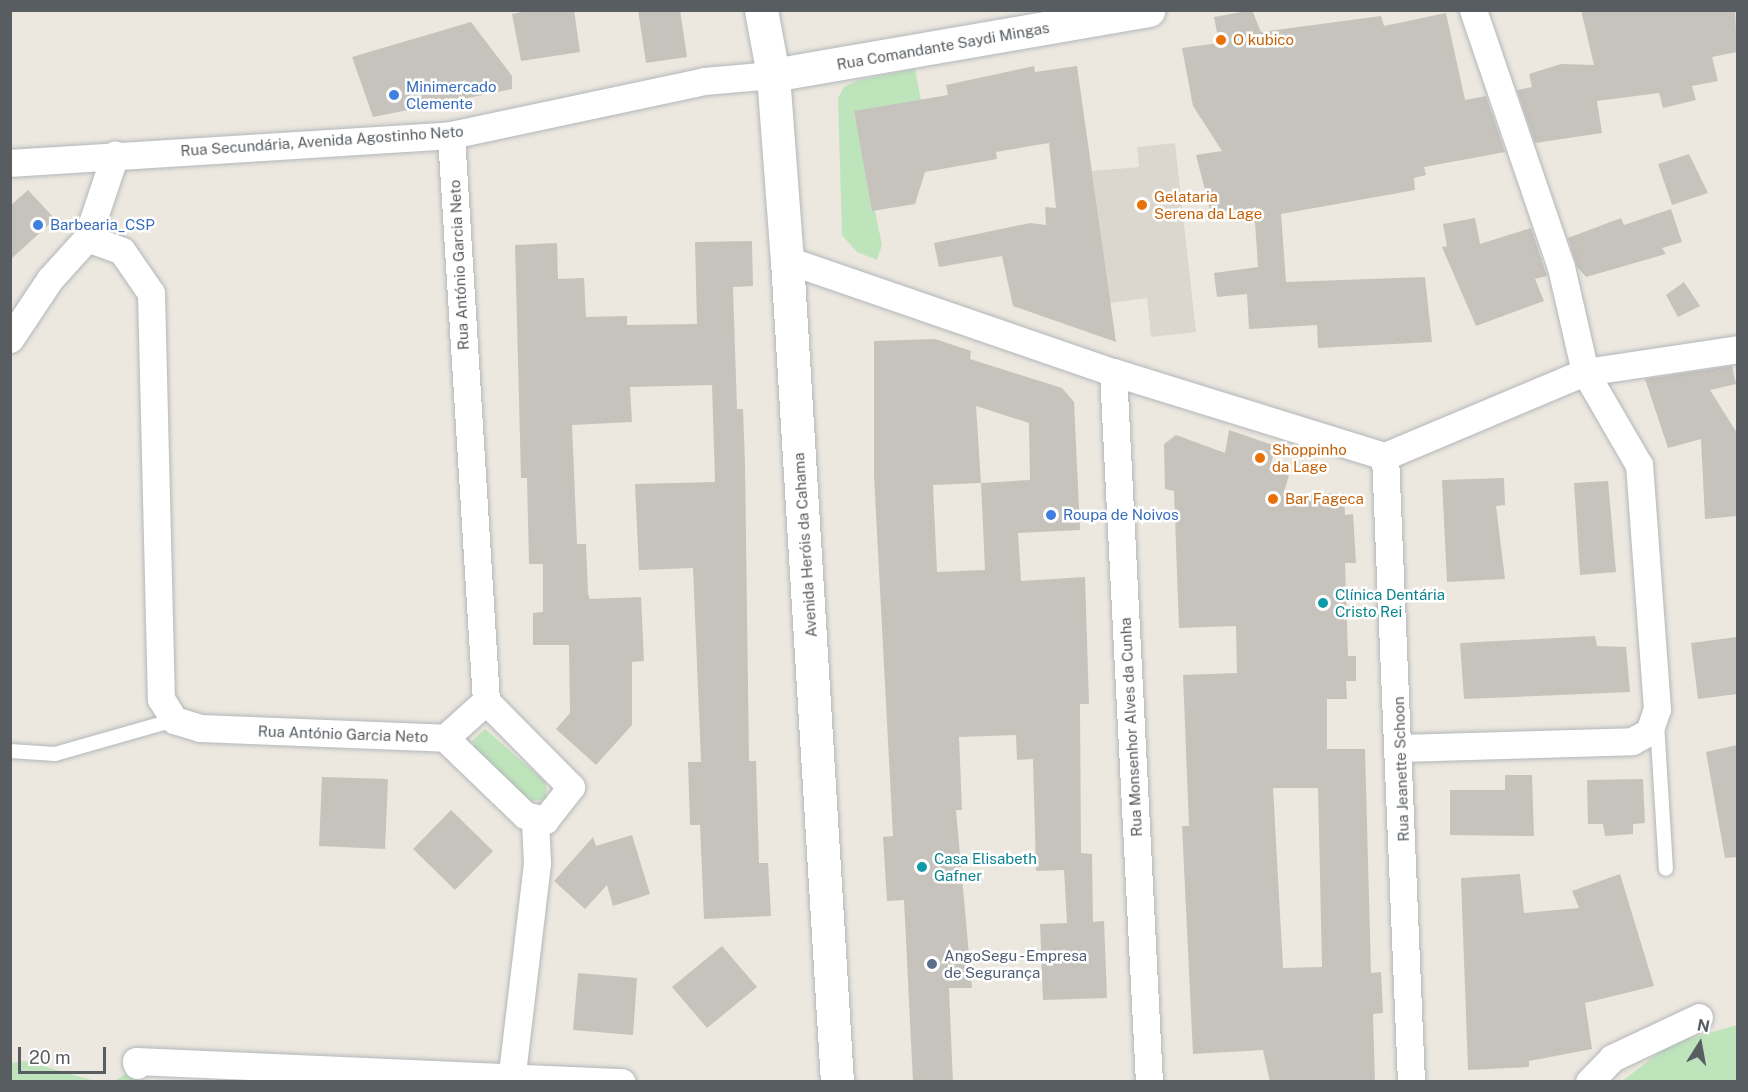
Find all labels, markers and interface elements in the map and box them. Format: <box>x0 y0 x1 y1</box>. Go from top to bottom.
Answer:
street label: Rua Comandante Saydi Mingas <box>835 18 1051 74</box>
place label: O kubico <box>1233 31 1294 49</box>
marker: O kubico <box>1214 33 1228 47</box>
place label: Minimercado Clemente <box>406 77 497 112</box>
marker: Minimercado Clemente <box>387 88 401 102</box>
street label: Rua Secundária, Avenida Agostinho Neto <box>180 122 464 160</box>
street label: Rua António Garcia Neto <box>446 179 472 351</box>
place label: Gelataria Serena da Lage <box>1154 187 1263 222</box>
marker: Gelataria Serena da Lage <box>1135 198 1149 212</box>
place label: Barbearia_CSP <box>50 216 155 234</box>
marker: Barbearia_CSP <box>31 218 45 232</box>
place label: Shoppinho da Lage <box>1272 440 1347 475</box>
marker: Shoppinho da Lage <box>1253 451 1267 465</box>
street label: Avenida Heróis da Cahama <box>790 452 820 638</box>
place label: Bar Fageca <box>1285 490 1364 508</box>
marker: Bar Fageca <box>1266 492 1280 506</box>
place label: Roupa de Noivos <box>1063 506 1179 524</box>
marker: Roupa de Noivos <box>1044 508 1058 522</box>
place label: Clínica Dentária Cristo Rei <box>1335 585 1445 620</box>
marker: Clínica Dentária Cristo Rei <box>1316 596 1330 610</box>
street label: Rua Monsenhor Alves da Cunha <box>1116 617 1146 837</box>
street label: Rua Jeanette Schoon <box>1389 696 1413 842</box>
street label: Rua António Garcia Neto <box>257 722 429 746</box>
place label: Casa Elisabeth Gafner <box>934 849 1037 884</box>
marker: Casa Elisabeth Gafner <box>915 860 929 874</box>
place label: AngoSegu - Empresa de Segurança <box>944 946 1091 981</box>
marker: AngoSegu - Empresa de Segurança <box>925 957 939 971</box>
north arrow <box>1670 1014 1730 1074</box>
text: N <box>1696 1015 1711 1036</box>
scale bar <box>21 1035 110 1073</box>
text: 20 m <box>29 1047 71 1068</box>

